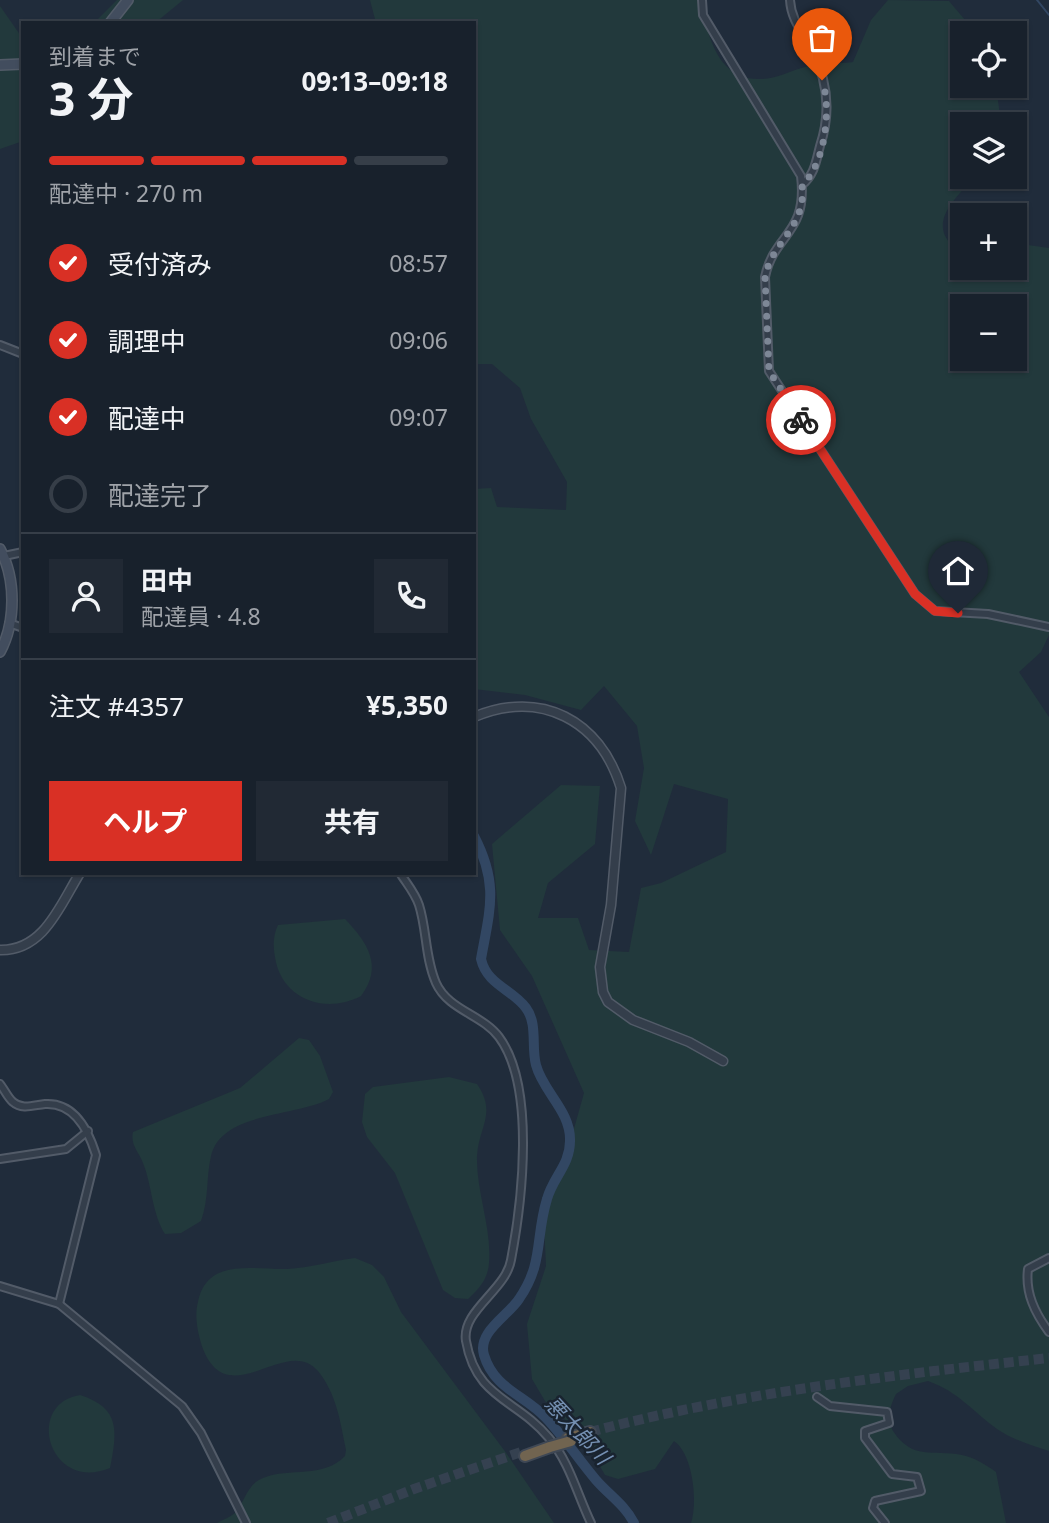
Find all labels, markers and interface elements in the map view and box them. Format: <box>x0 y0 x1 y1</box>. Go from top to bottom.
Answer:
pin <box>792 8 852 80</box>
icon: bag <box>803 19 841 57</box>
map controls <box>950 21 1027 371</box>
button: locate <box>950 21 1027 98</box>
text: 到着まで <box>49 40 141 72</box>
text: 09:13–09:18 <box>301 63 448 99</box>
text: 3 分 <box>49 67 133 129</box>
button: layers <box>950 112 1027 189</box>
text: 配達中 · 270 m <box>49 177 203 209</box>
button: + <box>950 203 1027 280</box>
icon: check <box>49 244 87 282</box>
text: 受付済み <box>108 246 212 282</box>
text: 08:57 <box>389 247 448 279</box>
button: − <box>950 294 1027 371</box>
icon: check <box>49 321 87 359</box>
text: 調理中 <box>108 323 186 359</box>
text: 09:06 <box>389 324 448 356</box>
courier <box>766 385 836 455</box>
icon: check <box>49 398 87 436</box>
text: 配達中 <box>108 400 186 436</box>
text: 09:07 <box>389 401 448 433</box>
icon: bike <box>782 401 820 439</box>
text: 配達完了 <box>108 477 212 513</box>
pin <box>928 541 988 613</box>
icon: home <box>939 552 977 590</box>
button: person <box>49 559 123 633</box>
button: phone <box>374 559 448 633</box>
text: 田中 <box>141 562 193 598</box>
text: 配達員 · 4.8 <box>141 600 261 632</box>
text: ¥5,350 <box>366 687 448 723</box>
text: 注文 #4357 <box>49 688 184 724</box>
button: ヘルプ <box>49 781 242 861</box>
button: 共有 <box>256 781 448 861</box>
water label: 悪太郎川 <box>539 1390 618 1472</box>

